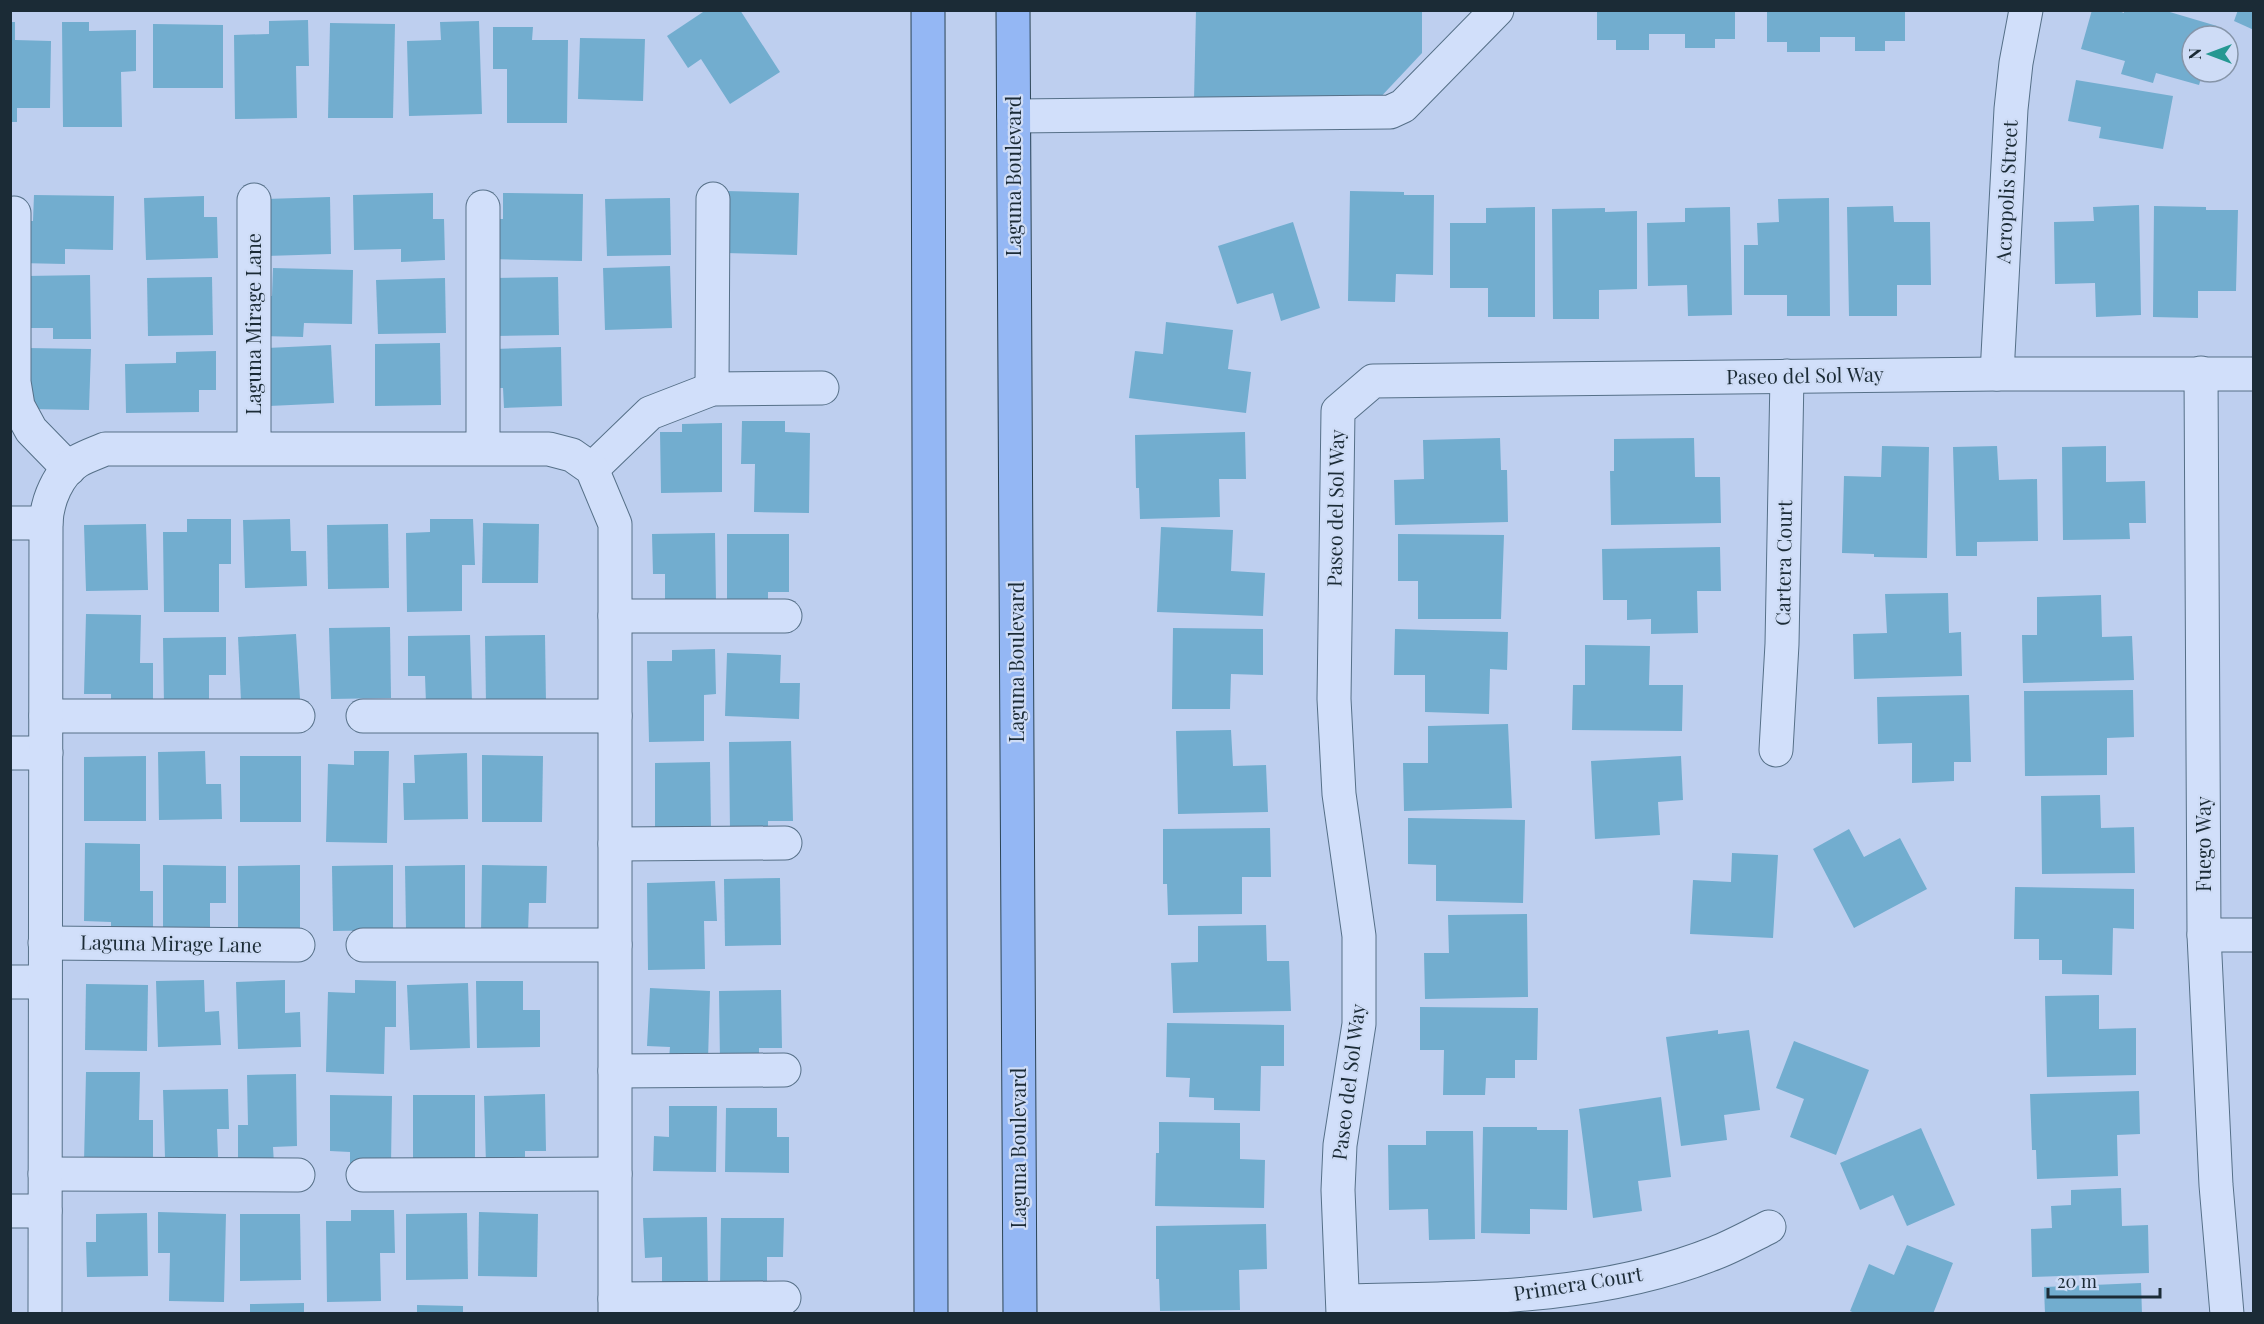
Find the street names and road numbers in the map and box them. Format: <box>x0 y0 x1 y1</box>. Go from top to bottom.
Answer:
street label: Laguna Boulevard <box>999 95 1026 256</box>
street label: Acropolis Street <box>1988 119 2023 265</box>
street label: Laguna Mirage Lane <box>239 233 266 415</box>
street label: Paseo del Sol Way <box>1726 360 1884 389</box>
street label: Paseo del Sol Way <box>1320 429 1349 587</box>
street label: Cartera Court <box>1768 499 1797 626</box>
street label: Laguna Boulevard <box>1002 581 1029 742</box>
street label: Fuego Way <box>2189 796 2216 892</box>
street label: Laguna Mirage Lane <box>80 927 262 958</box>
street label: Paseo del Sol Way <box>1325 1002 1371 1162</box>
street label: Laguna Boulevard <box>1004 1067 1031 1228</box>
street label: Primera Court <box>1511 1259 1645 1306</box>

